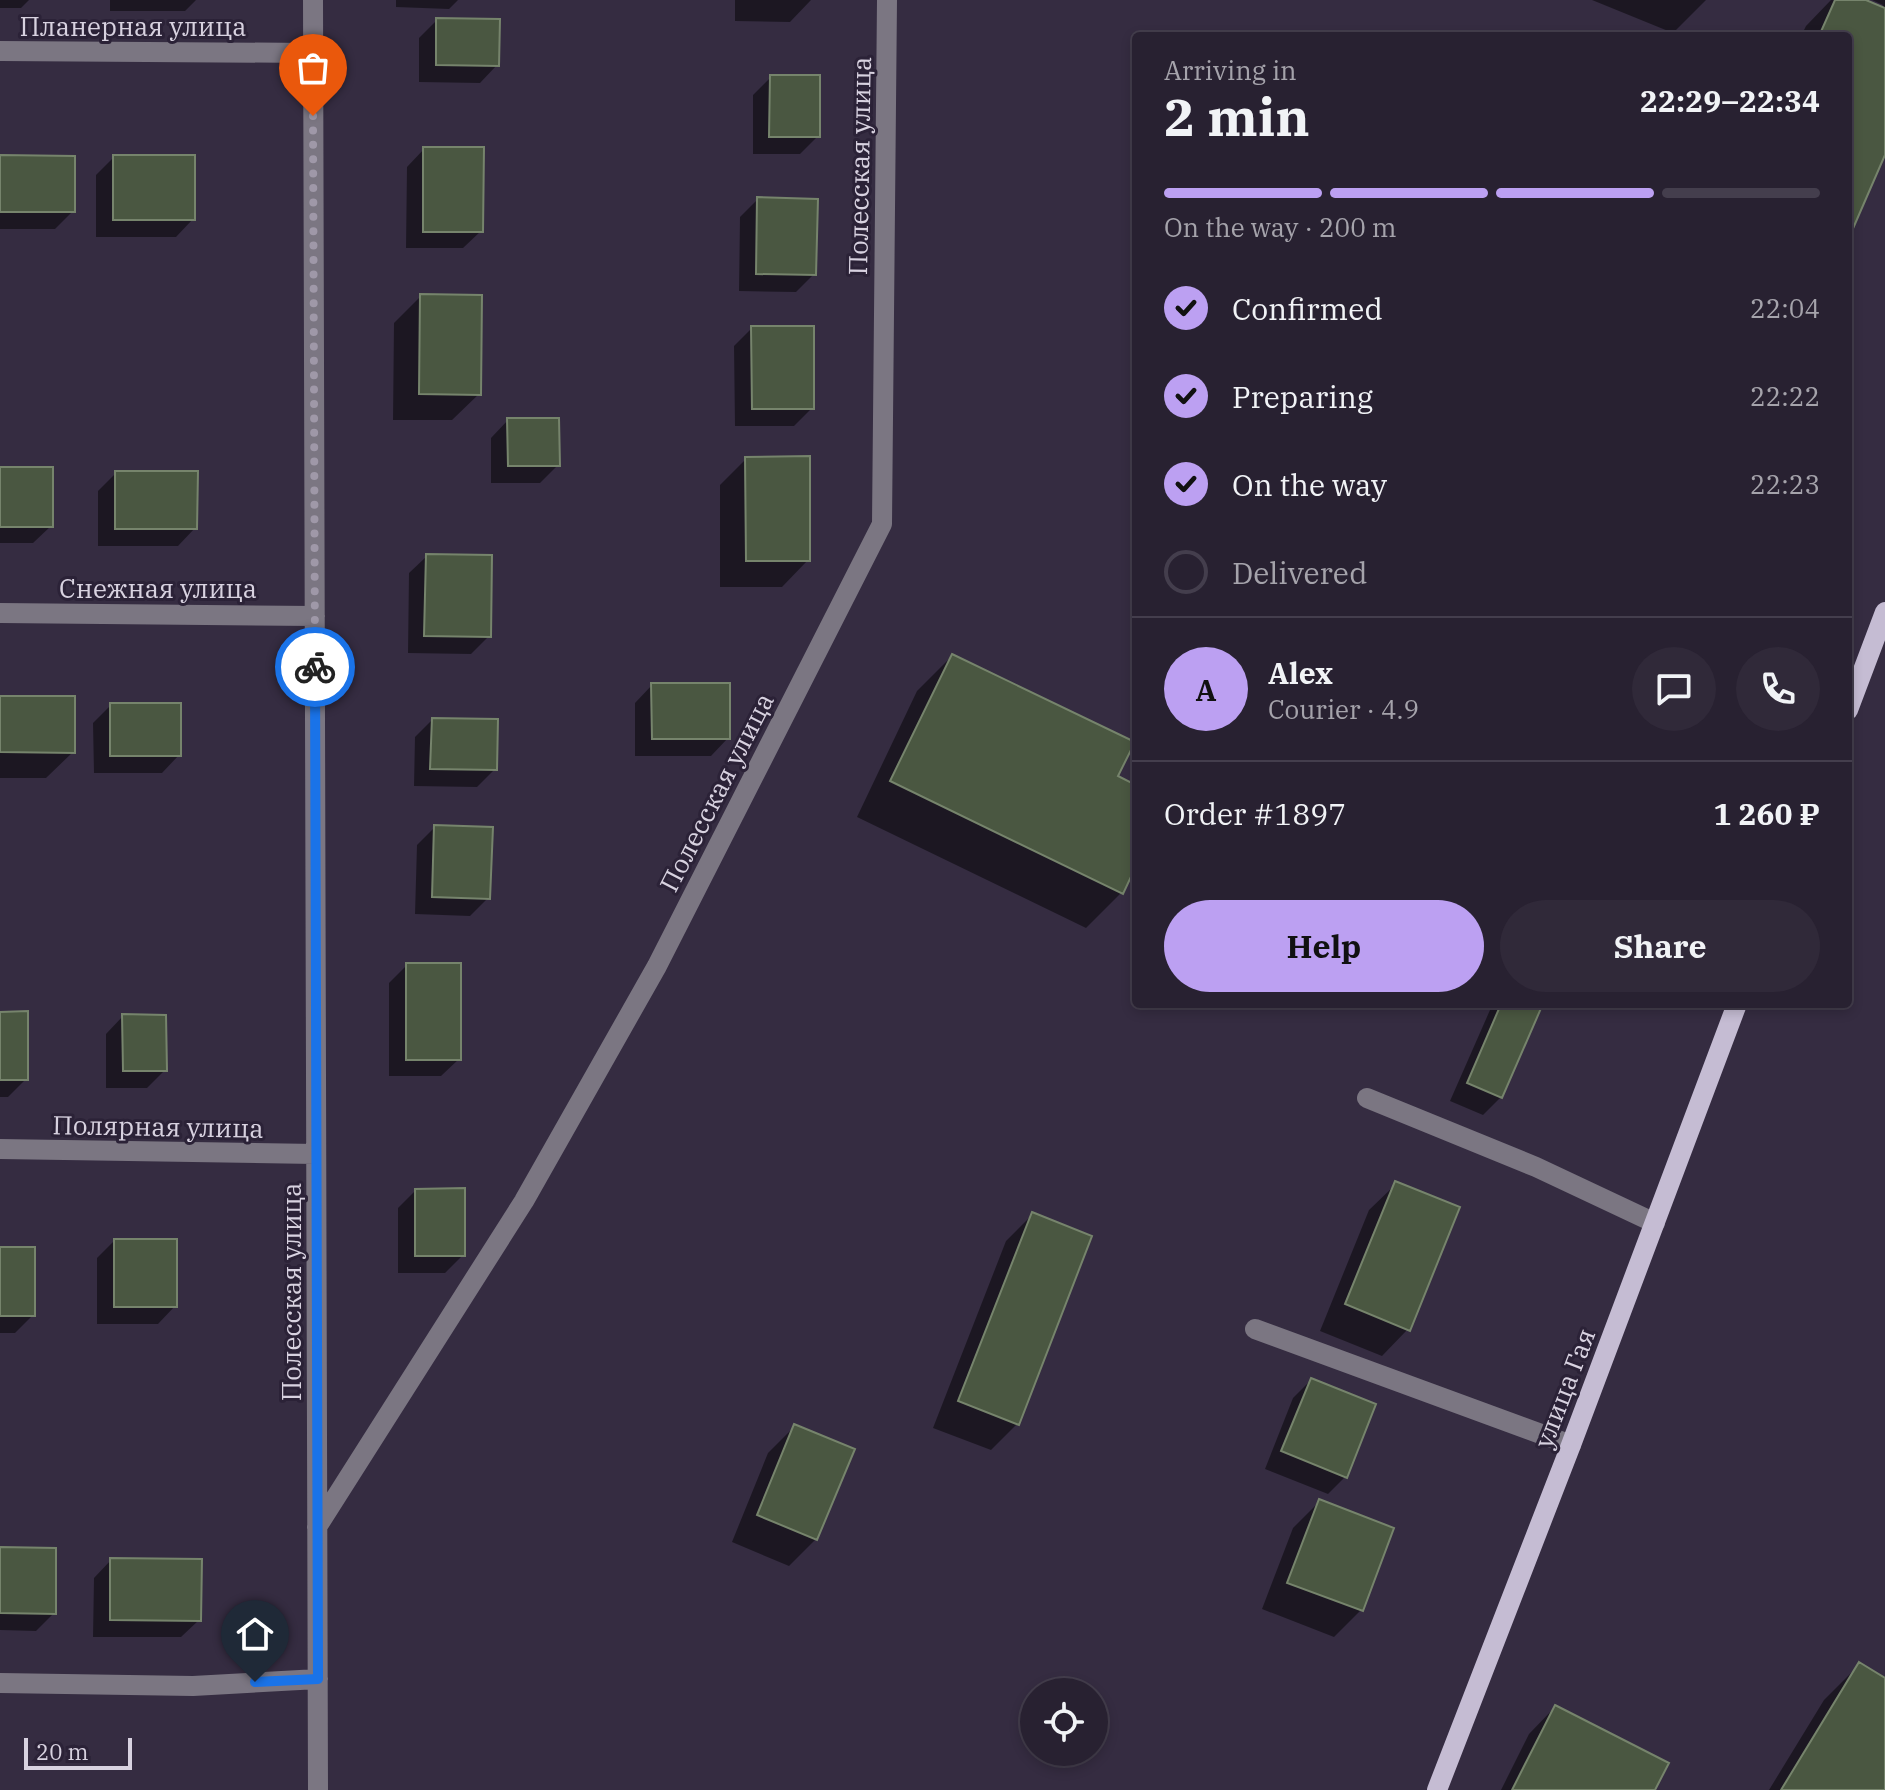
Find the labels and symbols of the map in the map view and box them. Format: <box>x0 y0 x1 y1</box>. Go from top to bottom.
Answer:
street label: Планерная улица <box>20 9 246 43</box>
pin <box>279 34 347 116</box>
street label: Полесская улица <box>840 56 878 276</box>
street label: Снежная улица <box>59 571 257 605</box>
courier <box>275 627 355 707</box>
street label: Полесская улица <box>651 687 781 897</box>
street label: Полярная улица <box>52 1107 264 1145</box>
street label: Полесская улица <box>274 1183 308 1401</box>
street label: улица Гая <box>1526 1323 1602 1453</box>
pin <box>221 1600 289 1682</box>
scale bar <box>24 1734 132 1770</box>

